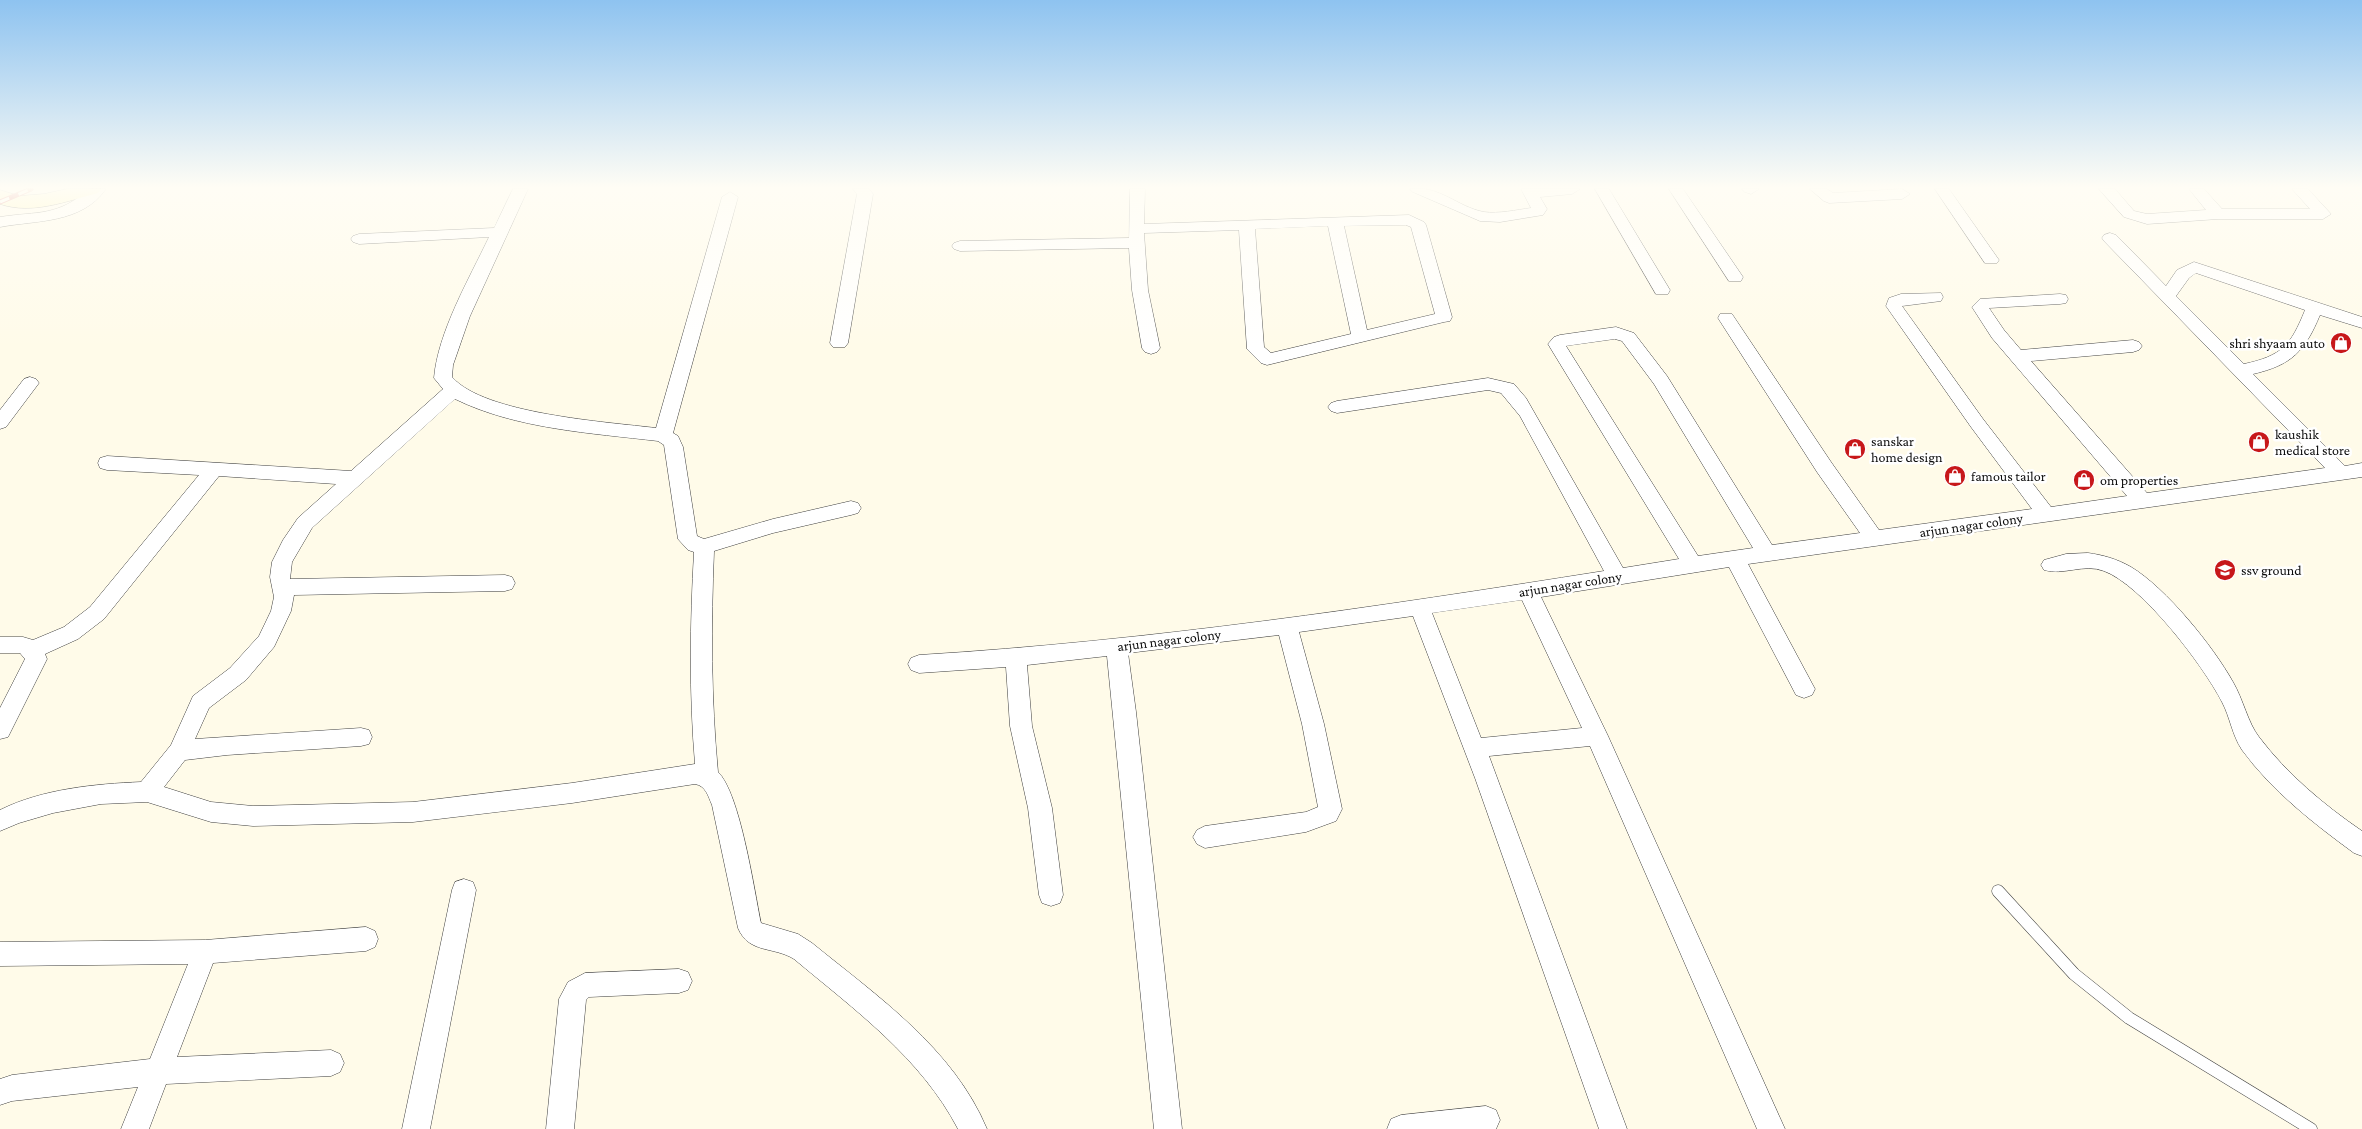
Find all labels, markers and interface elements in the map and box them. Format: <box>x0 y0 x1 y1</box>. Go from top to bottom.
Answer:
shop icon: shri shyaam auto <box>2329 331 2353 355</box>
place label: shri shyaam auto <box>2229 335 2325 351</box>
place label: kaushik medical store <box>2275 426 2350 458</box>
shop icon: kaushik medical store <box>2247 430 2271 454</box>
place label: sanskar home design <box>1871 433 1943 465</box>
shop icon: sanskar home design <box>1843 437 1867 461</box>
shop icon: famous tailor <box>1943 464 1967 488</box>
place label: famous tailor <box>1971 468 2046 484</box>
shop icon: om properties <box>2072 468 2096 492</box>
place label: om properties <box>2100 472 2178 488</box>
street label: arjun nagar colony <box>1918 510 2025 541</box>
school or university icon: ssv ground <box>2213 558 2237 582</box>
place label: ssv ground <box>2241 562 2302 578</box>
street label: arjun nagar colony <box>1517 568 1624 601</box>
street label: arjun nagar colony <box>1116 626 1223 655</box>

